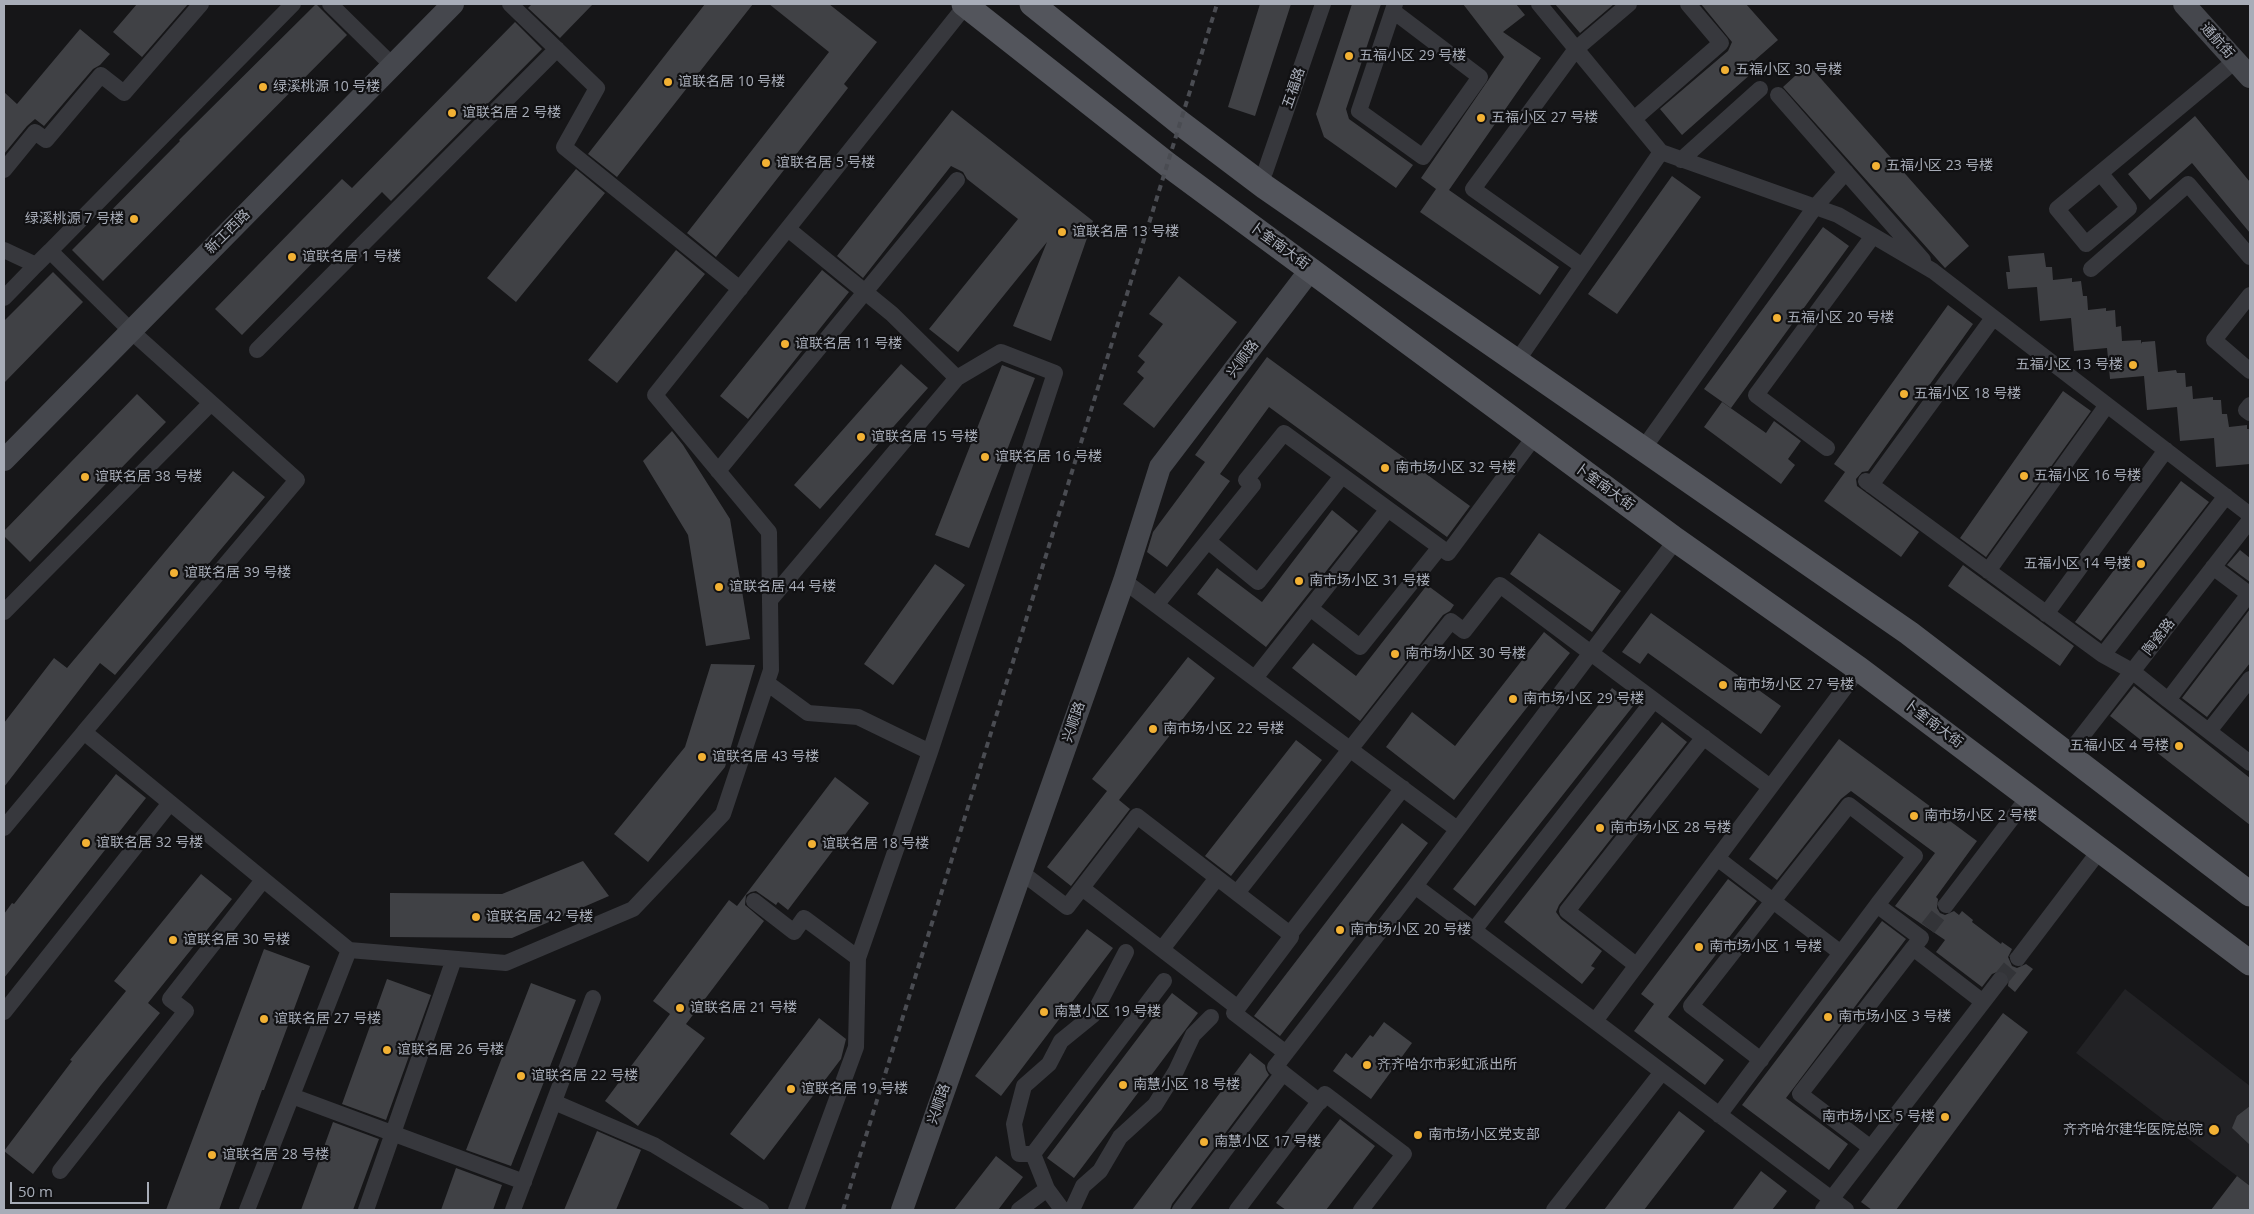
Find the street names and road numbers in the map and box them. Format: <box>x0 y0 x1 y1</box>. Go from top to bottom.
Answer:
street label: 通航街 <box>2197 20 2237 62</box>
street label: 五福路 <box>1279 65 1309 111</box>
street label: 新工西路 <box>202 206 254 258</box>
street label: 卜奎南大街 <box>1246 219 1312 273</box>
street label: 兴顺路 <box>1224 337 1262 381</box>
street label: 卜奎南大街 <box>1571 460 1637 514</box>
street label: 陶瓷路 <box>2139 615 2179 659</box>
street label: 卜奎南大街 <box>1900 696 1966 752</box>
street label: 兴顺路 <box>1059 699 1089 745</box>
street label: 兴顺路 <box>924 1081 954 1127</box>

